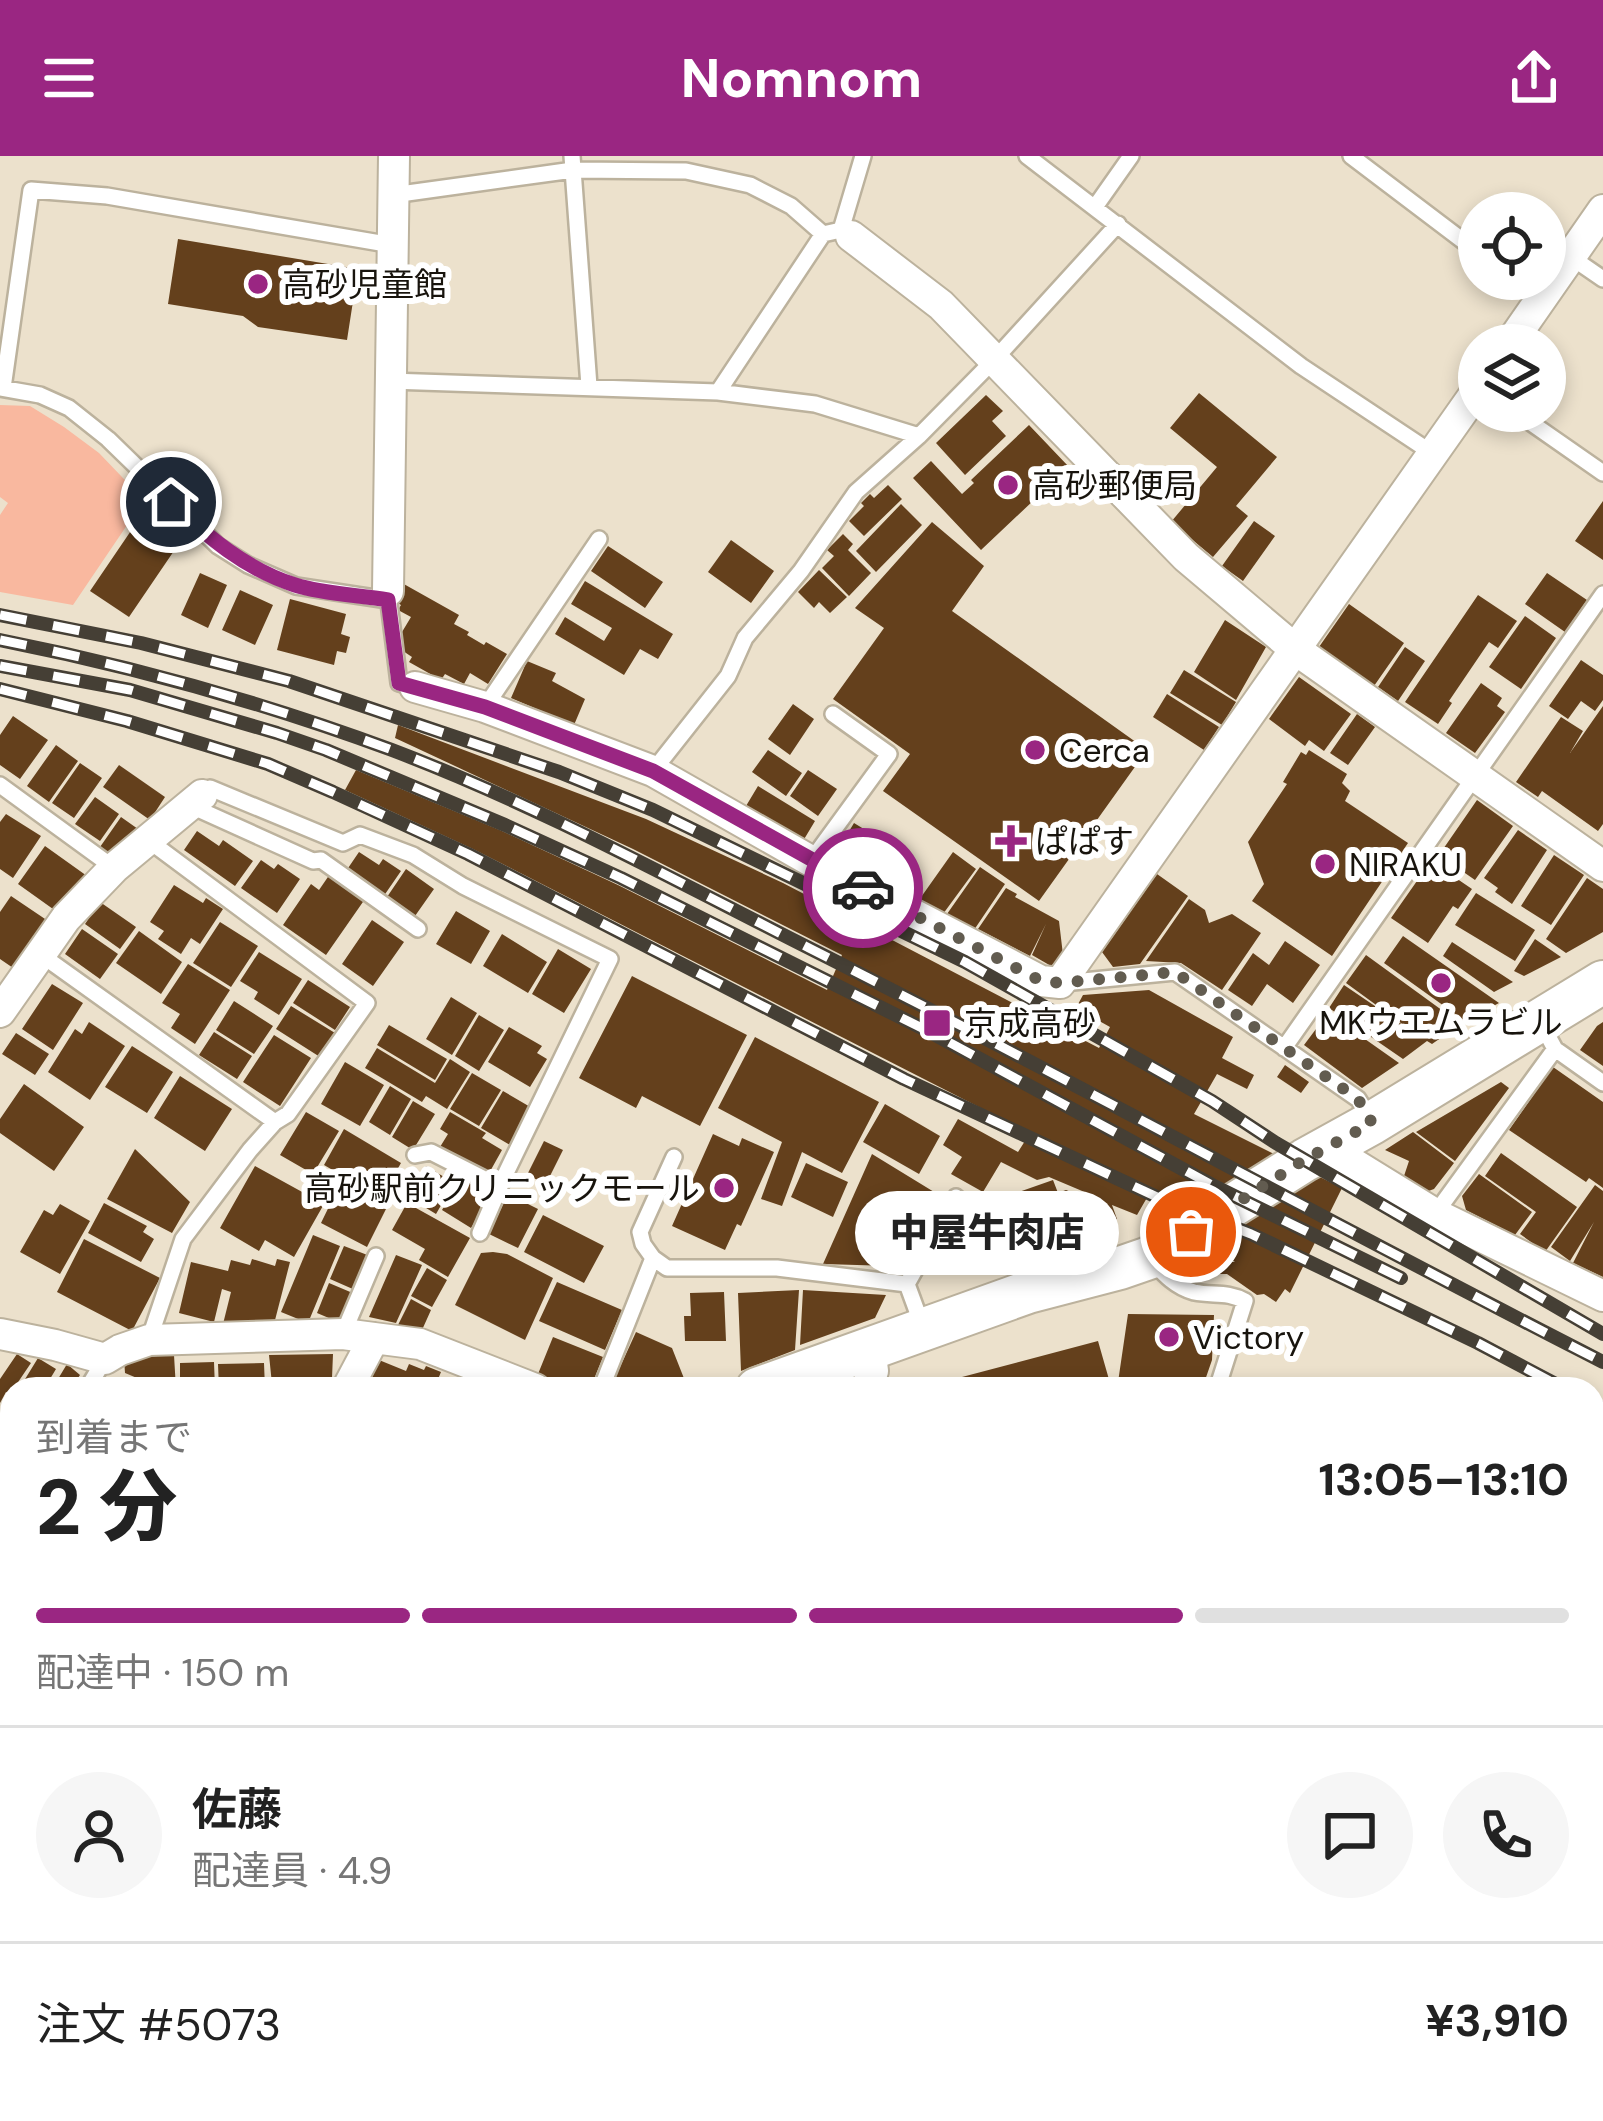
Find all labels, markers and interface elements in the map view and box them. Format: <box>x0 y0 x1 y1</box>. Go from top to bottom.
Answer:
text: Nomnom <box>681 43 922 114</box>
icon: menu <box>36 45 102 111</box>
icon: share <box>1501 45 1567 111</box>
map controls <box>1458 192 1566 432</box>
button: locate <box>1458 192 1566 300</box>
place label: 高砂児童館 <box>282 263 447 306</box>
marker: 高砂児童館 <box>245 271 271 297</box>
button: layers <box>1458 324 1566 432</box>
pin <box>120 451 222 553</box>
place label: 高砂郵便局 <box>1032 464 1197 507</box>
icon: home <box>138 469 204 535</box>
marker: 高砂郵便局 <box>995 472 1021 498</box>
place label: Cerca <box>1059 729 1150 772</box>
marker: Cerca <box>1022 737 1048 763</box>
place label: ぱぱす <box>1035 820 1134 863</box>
courier <box>803 828 923 948</box>
marker: ぱぱす <box>998 828 1024 854</box>
place label: NIRAKU <box>1349 843 1462 886</box>
marker: NIRAKU <box>1312 851 1338 877</box>
icon: car <box>830 855 896 921</box>
marker: MKウエムラビル <box>1428 970 1454 996</box>
place label: MKウエムラビル <box>1319 1001 1563 1044</box>
place label: 京成高砂 <box>964 1002 1096 1045</box>
marker: 京成高砂 <box>921 1007 953 1039</box>
place label: 高砂駅前クリニックモール <box>304 1167 700 1210</box>
marker: 高砂駅前クリニックモール <box>711 1175 737 1201</box>
pin <box>1140 1181 1242 1283</box>
callout: 中屋牛肉店 <box>855 1190 1119 1274</box>
icon: bag <box>1158 1199 1224 1265</box>
text: 中屋牛肉店 <box>889 1207 1085 1258</box>
place label: Victory <box>1193 1316 1304 1359</box>
marker: Victory <box>1156 1324 1182 1350</box>
text: 到着まで <box>36 1412 192 1463</box>
text: 13:05–13:10 <box>1318 1450 1569 1509</box>
text: 2 分 <box>36 1457 177 1558</box>
text: 配達中 · 150 m <box>36 1647 289 1698</box>
button: person <box>36 1772 162 1898</box>
button: chat <box>1287 1772 1413 1898</box>
button: phone <box>1443 1772 1569 1898</box>
text: 佐藤 <box>192 1780 282 1839</box>
text: 配達員 · 4.9 <box>192 1845 392 1896</box>
text: ¥3,910 <box>1425 1991 1569 2050</box>
text: 注文 #5073 <box>36 1995 281 2054</box>

